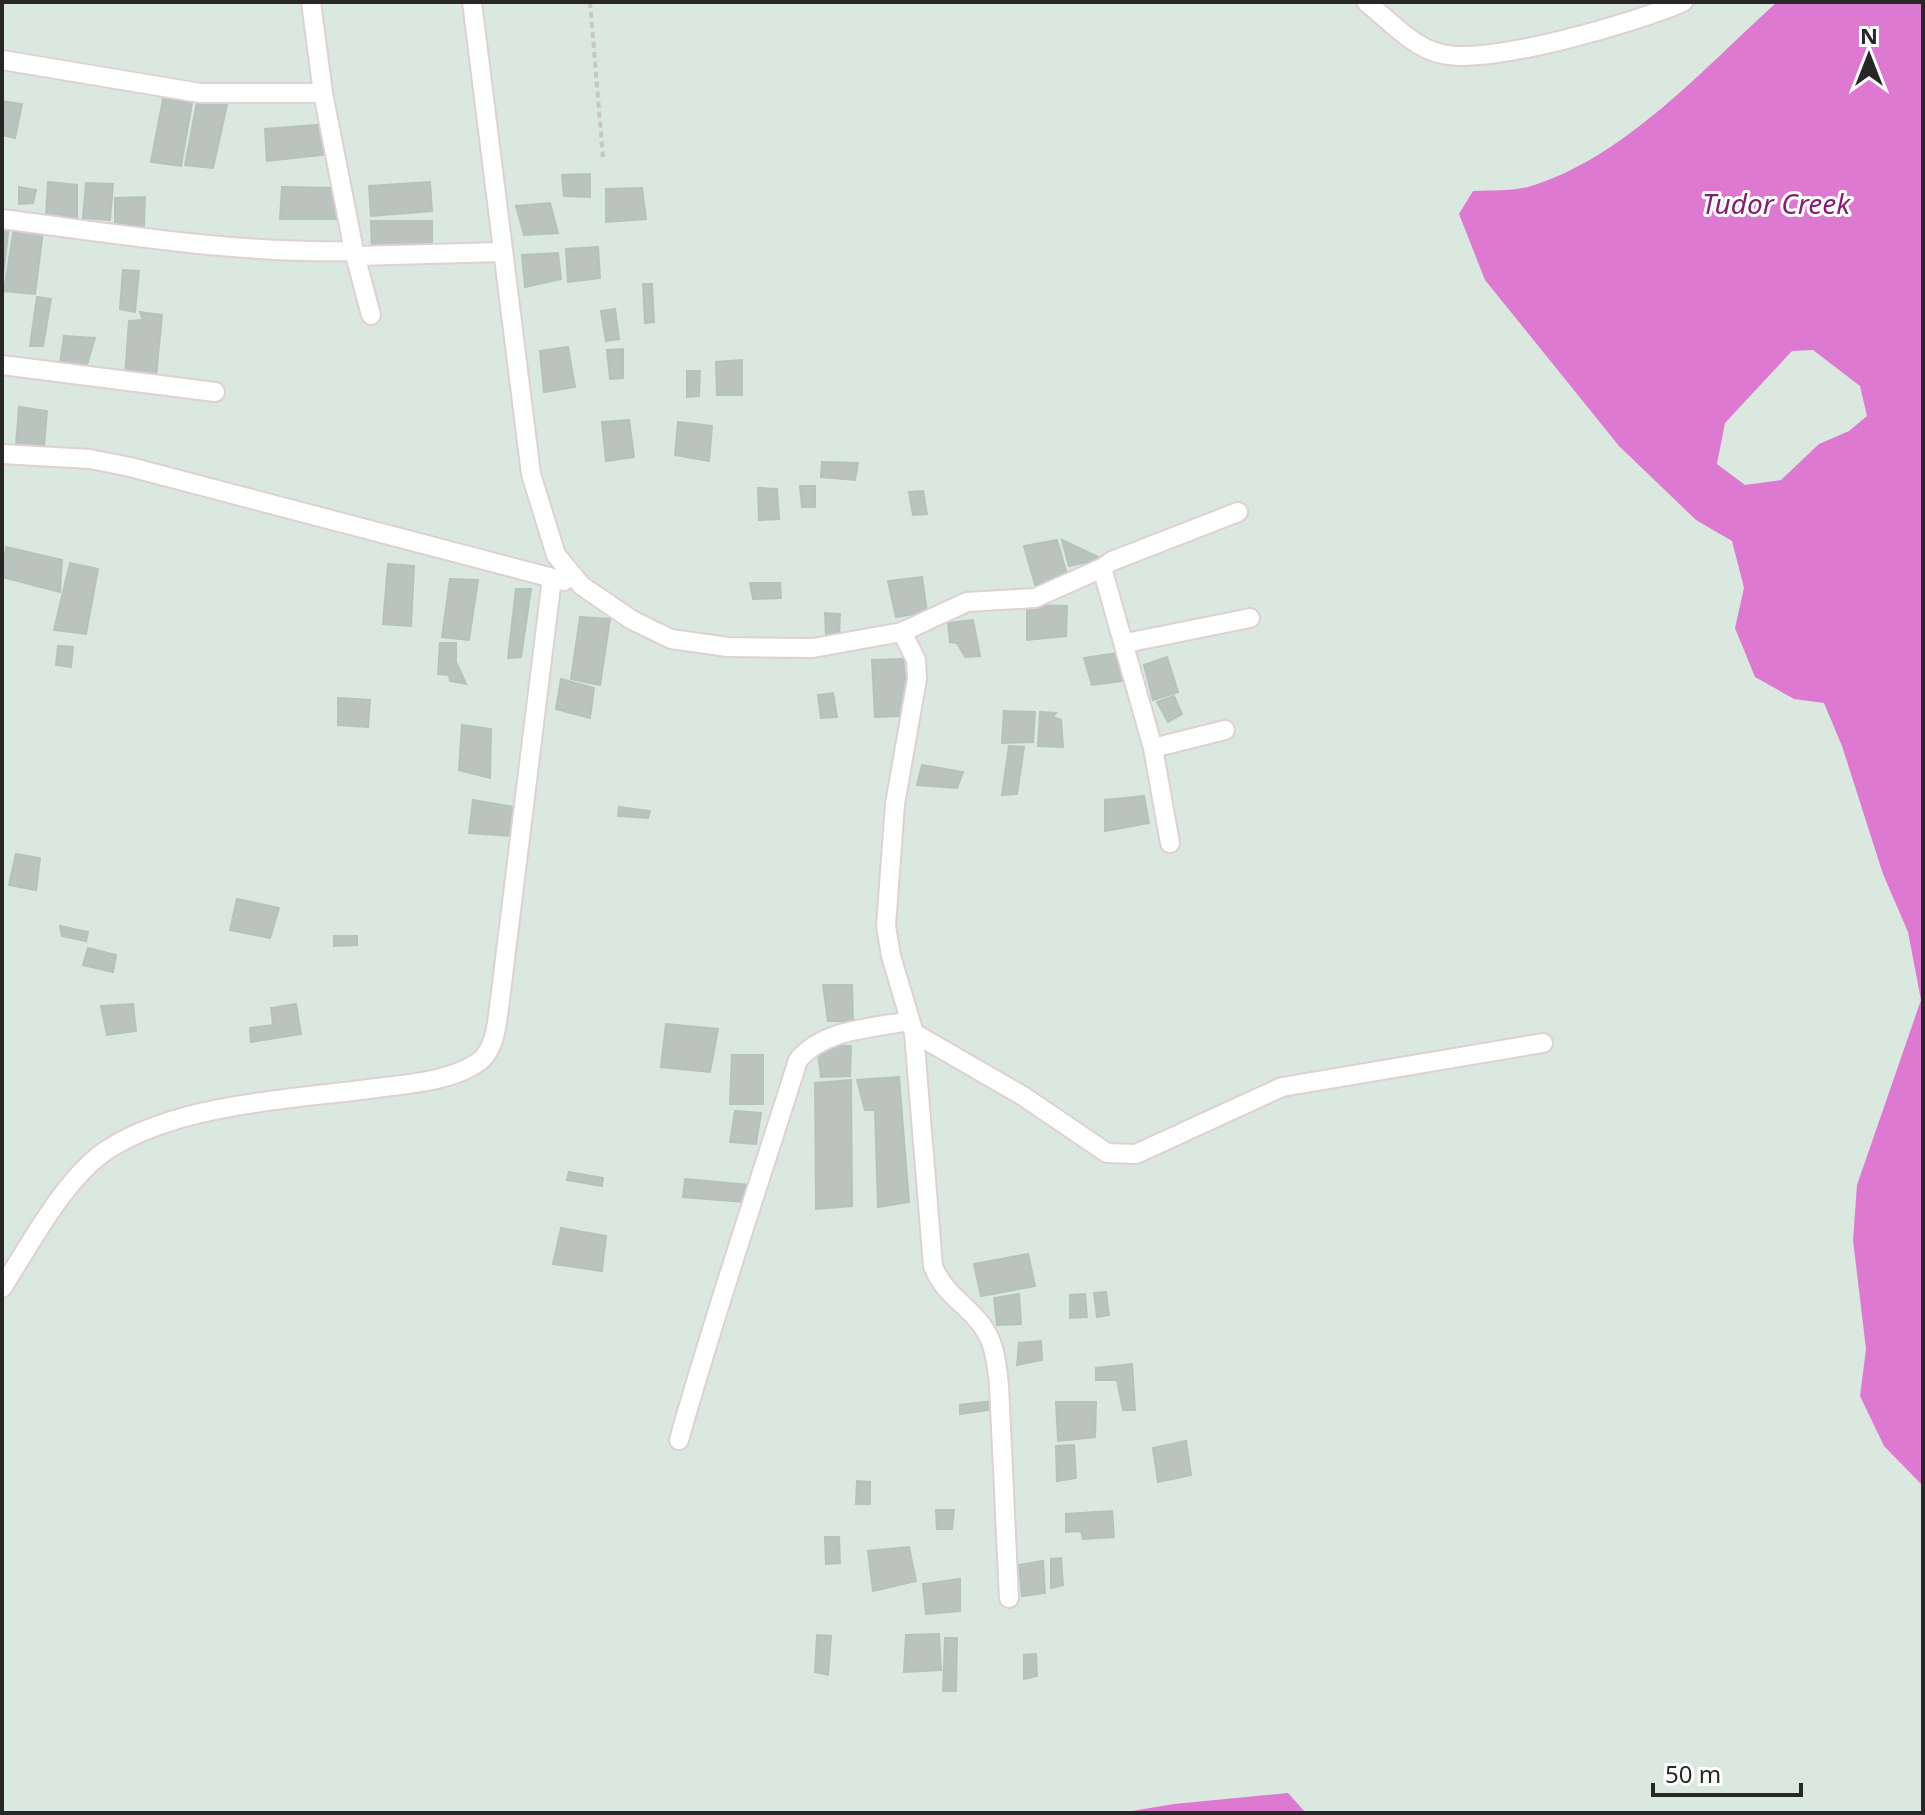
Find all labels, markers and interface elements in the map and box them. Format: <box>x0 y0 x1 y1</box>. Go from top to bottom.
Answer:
north arrow <box>1829 16 1909 96</box>
text: N <box>1860 20 1878 50</box>
water label: Tudor Creek <box>1702 184 1851 222</box>
scale bar <box>1653 1747 1801 1797</box>
text: 50 m <box>1665 1757 1721 1790</box>

